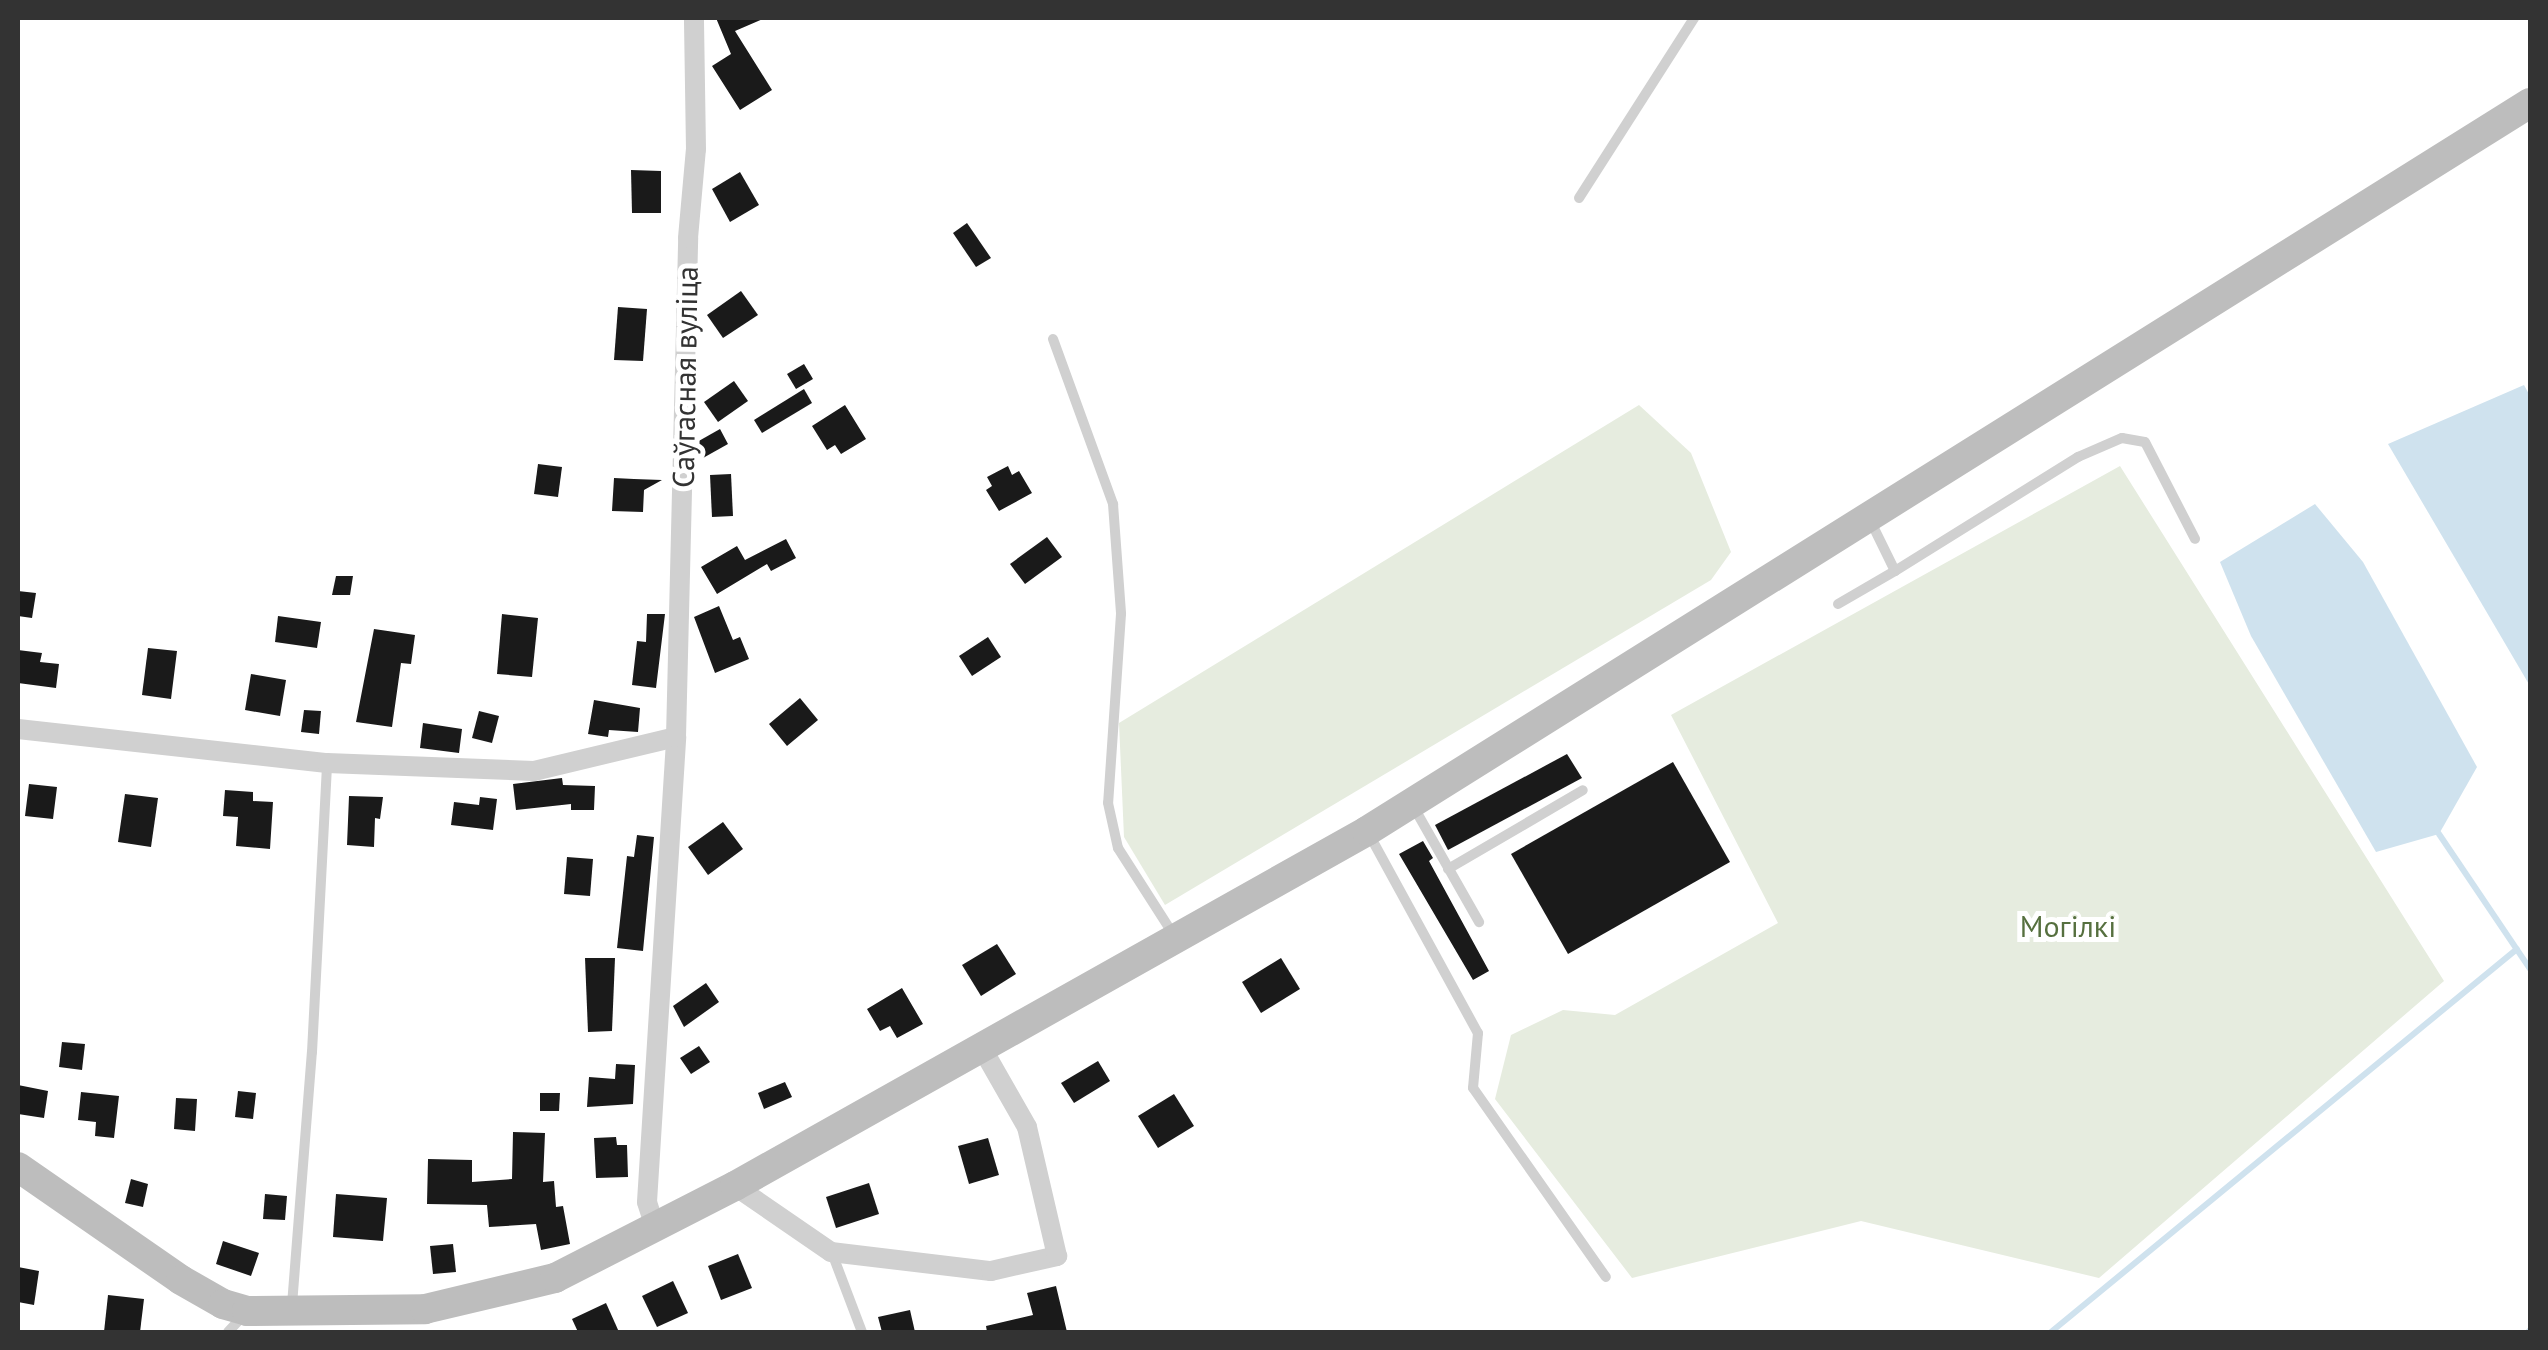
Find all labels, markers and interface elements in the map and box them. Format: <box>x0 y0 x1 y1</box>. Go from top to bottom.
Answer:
street label: Саўгасная вуліца <box>665 266 705 488</box>
park label: Могілкі <box>2020 908 2116 944</box>

